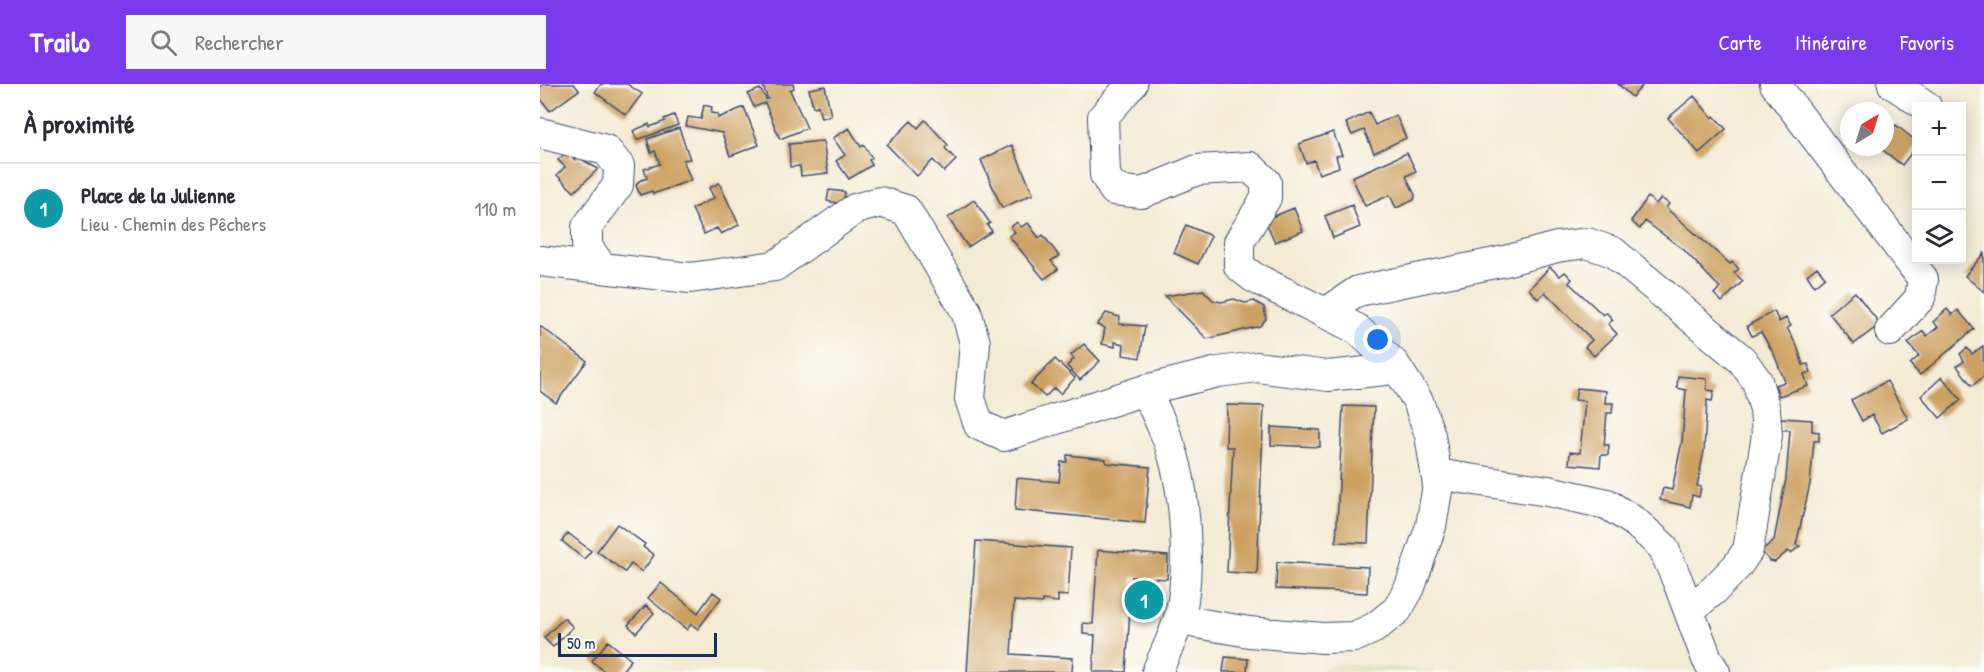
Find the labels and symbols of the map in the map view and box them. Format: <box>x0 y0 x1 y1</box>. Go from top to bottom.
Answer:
north arrow <box>1840 102 1894 156</box>
your location <box>1363 325 1392 354</box>
pin: 1 <box>1124 578 1164 622</box>
scale bar <box>558 630 717 658</box>

